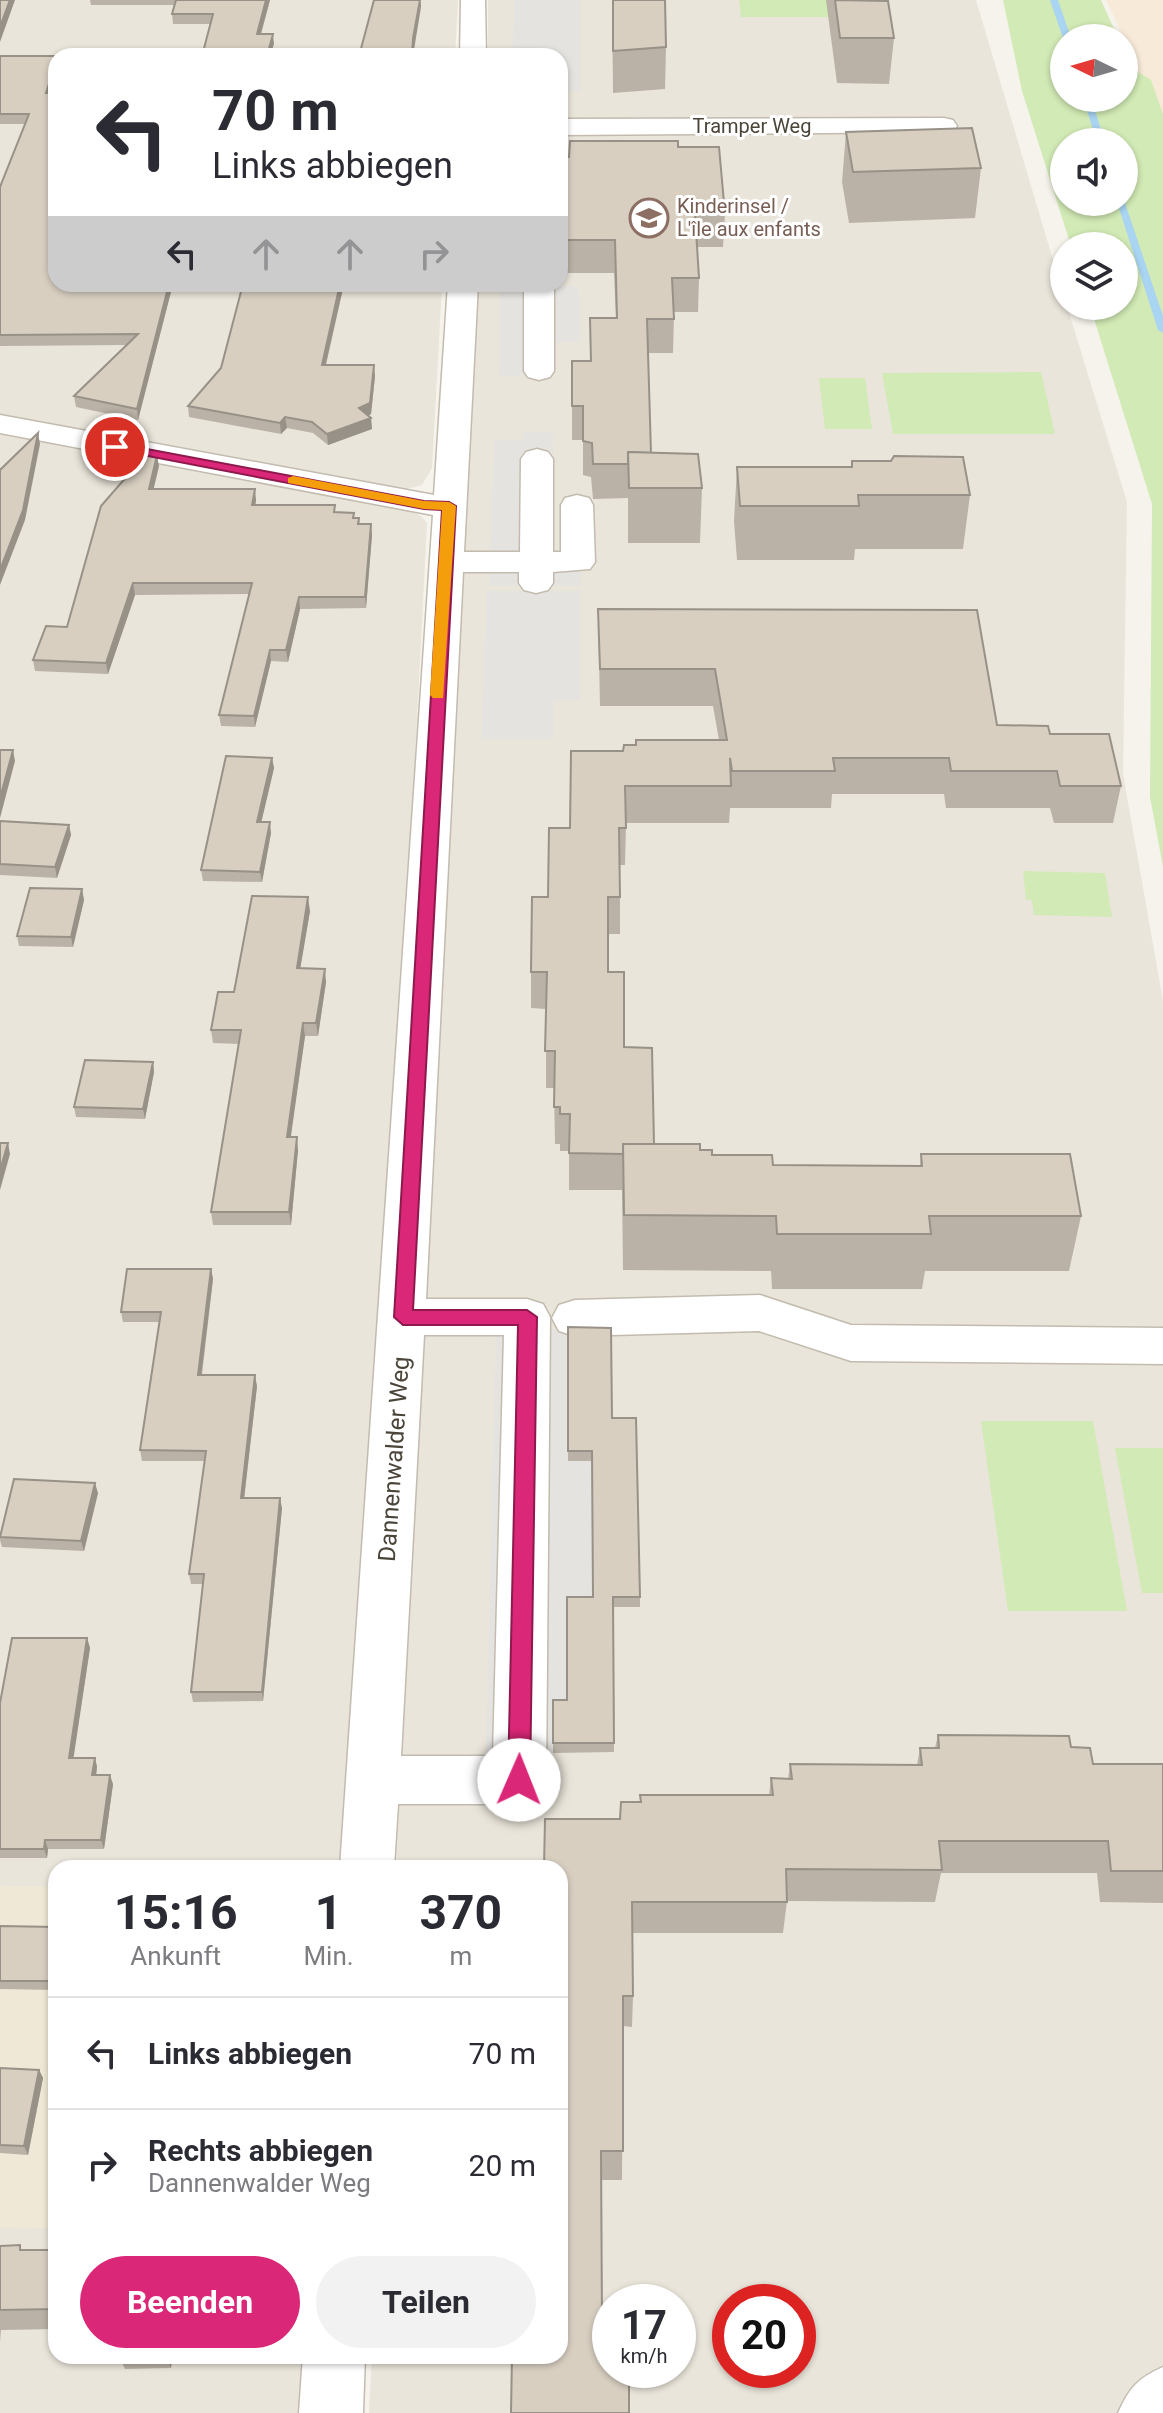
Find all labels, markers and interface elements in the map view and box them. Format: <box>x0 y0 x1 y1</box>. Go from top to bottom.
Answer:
north arrow <box>1050 24 1138 112</box>
map controls <box>1050 24 1138 320</box>
text: 70 m <box>212 78 339 144</box>
icon: left <box>80 80 184 184</box>
street label: Tramper Weg <box>693 114 811 138</box>
button: sound <box>1050 128 1138 216</box>
text: Links abbiegen <box>212 145 453 187</box>
place label: Kinderinsel / L'île aux enfants <box>677 194 821 241</box>
school or university icon: Kinderinsel / L'île aux enfants <box>628 197 670 239</box>
icon: left <box>160 232 204 276</box>
icon: ahead <box>244 232 288 276</box>
icon: ahead <box>328 232 372 276</box>
icon: right <box>412 232 456 276</box>
button: layers <box>1050 232 1138 320</box>
pin <box>81 413 149 481</box>
icon: arrive <box>93 425 137 469</box>
street label: Dannenwalder Weg <box>373 1355 415 1563</box>
position arrow <box>477 1738 561 1822</box>
text: 15:16 <box>114 1884 238 1941</box>
text: 1 <box>315 1884 342 1941</box>
text: 370 <box>420 1884 502 1941</box>
text: Ankunft <box>130 1941 221 1971</box>
text: Min. <box>303 1941 354 1971</box>
text: m <box>449 1941 472 1971</box>
icon: left <box>80 2031 124 2075</box>
text: Links abbiegen <box>148 2036 352 2071</box>
text: 70 m <box>469 2036 536 2071</box>
text: Rechts abbiegen <box>148 2133 373 2168</box>
icon: right <box>80 2143 124 2187</box>
text: 20 m <box>469 2148 536 2183</box>
text: Dannenwalder Weg <box>148 2168 371 2198</box>
button: Beenden <box>80 2256 300 2348</box>
button: Teilen <box>316 2256 536 2348</box>
speed limit sign: 20 <box>712 2284 816 2388</box>
text: 17 <box>621 2302 667 2349</box>
text: km/h <box>621 2344 667 2368</box>

